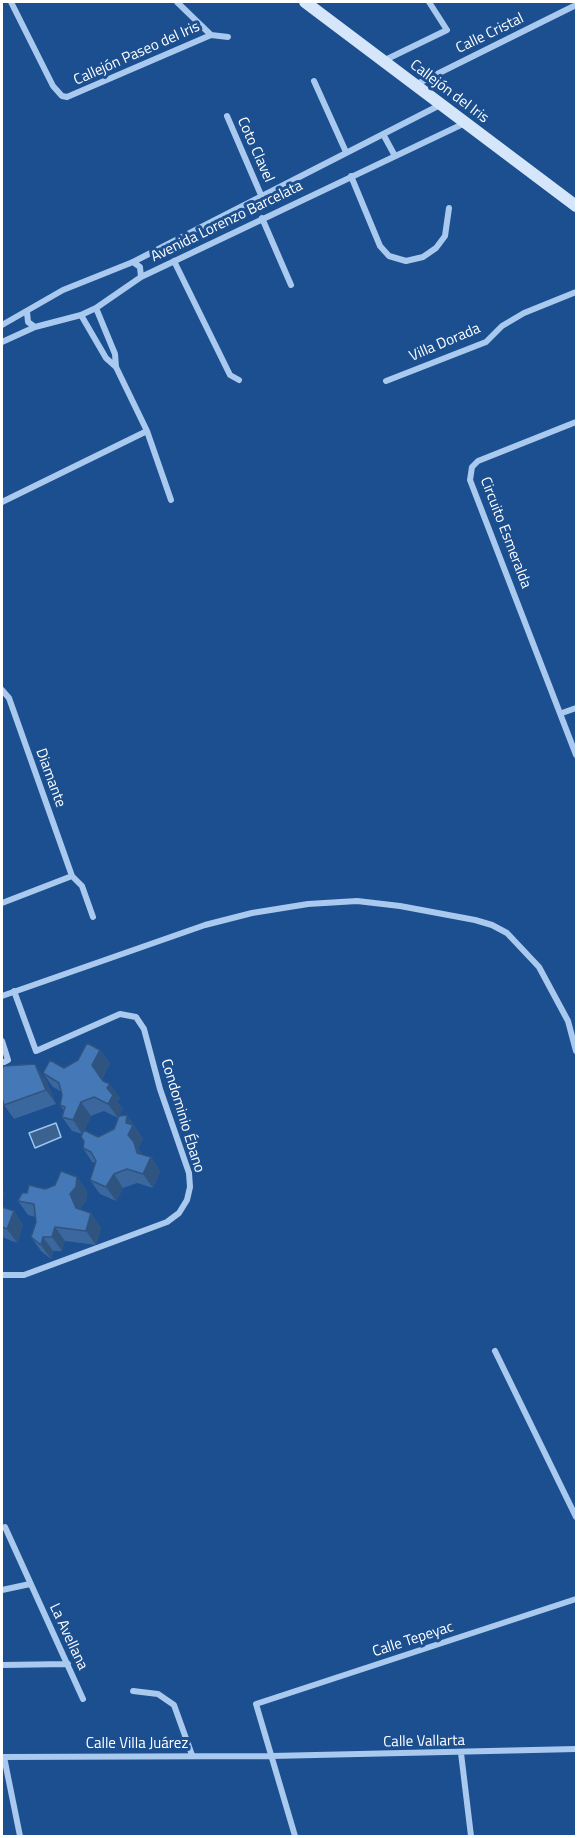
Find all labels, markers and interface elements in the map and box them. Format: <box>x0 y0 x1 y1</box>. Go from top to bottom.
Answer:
street label: Calle Cristal <box>453 10 527 58</box>
street label: Callejón Paseo del Iris <box>71 18 203 90</box>
street label: Callejón del Iris <box>406 56 492 128</box>
street label: Coto Clavel <box>233 115 277 185</box>
street label: Avenida Lorenzo Barcelata <box>148 177 306 267</box>
street label: Villa Dorada <box>407 320 483 366</box>
street label: Circuito Esmeralda <box>475 475 535 591</box>
street label: Diamante <box>31 746 69 810</box>
street label: Condominio Ébano <box>156 1057 208 1175</box>
street label: La Avellana <box>45 1601 91 1673</box>
street label: Calle Tepeyac <box>370 1618 456 1662</box>
street label: Calle Vallarta <box>383 1732 465 1752</box>
street label: Calle Villa Juárez <box>86 1735 188 1753</box>

